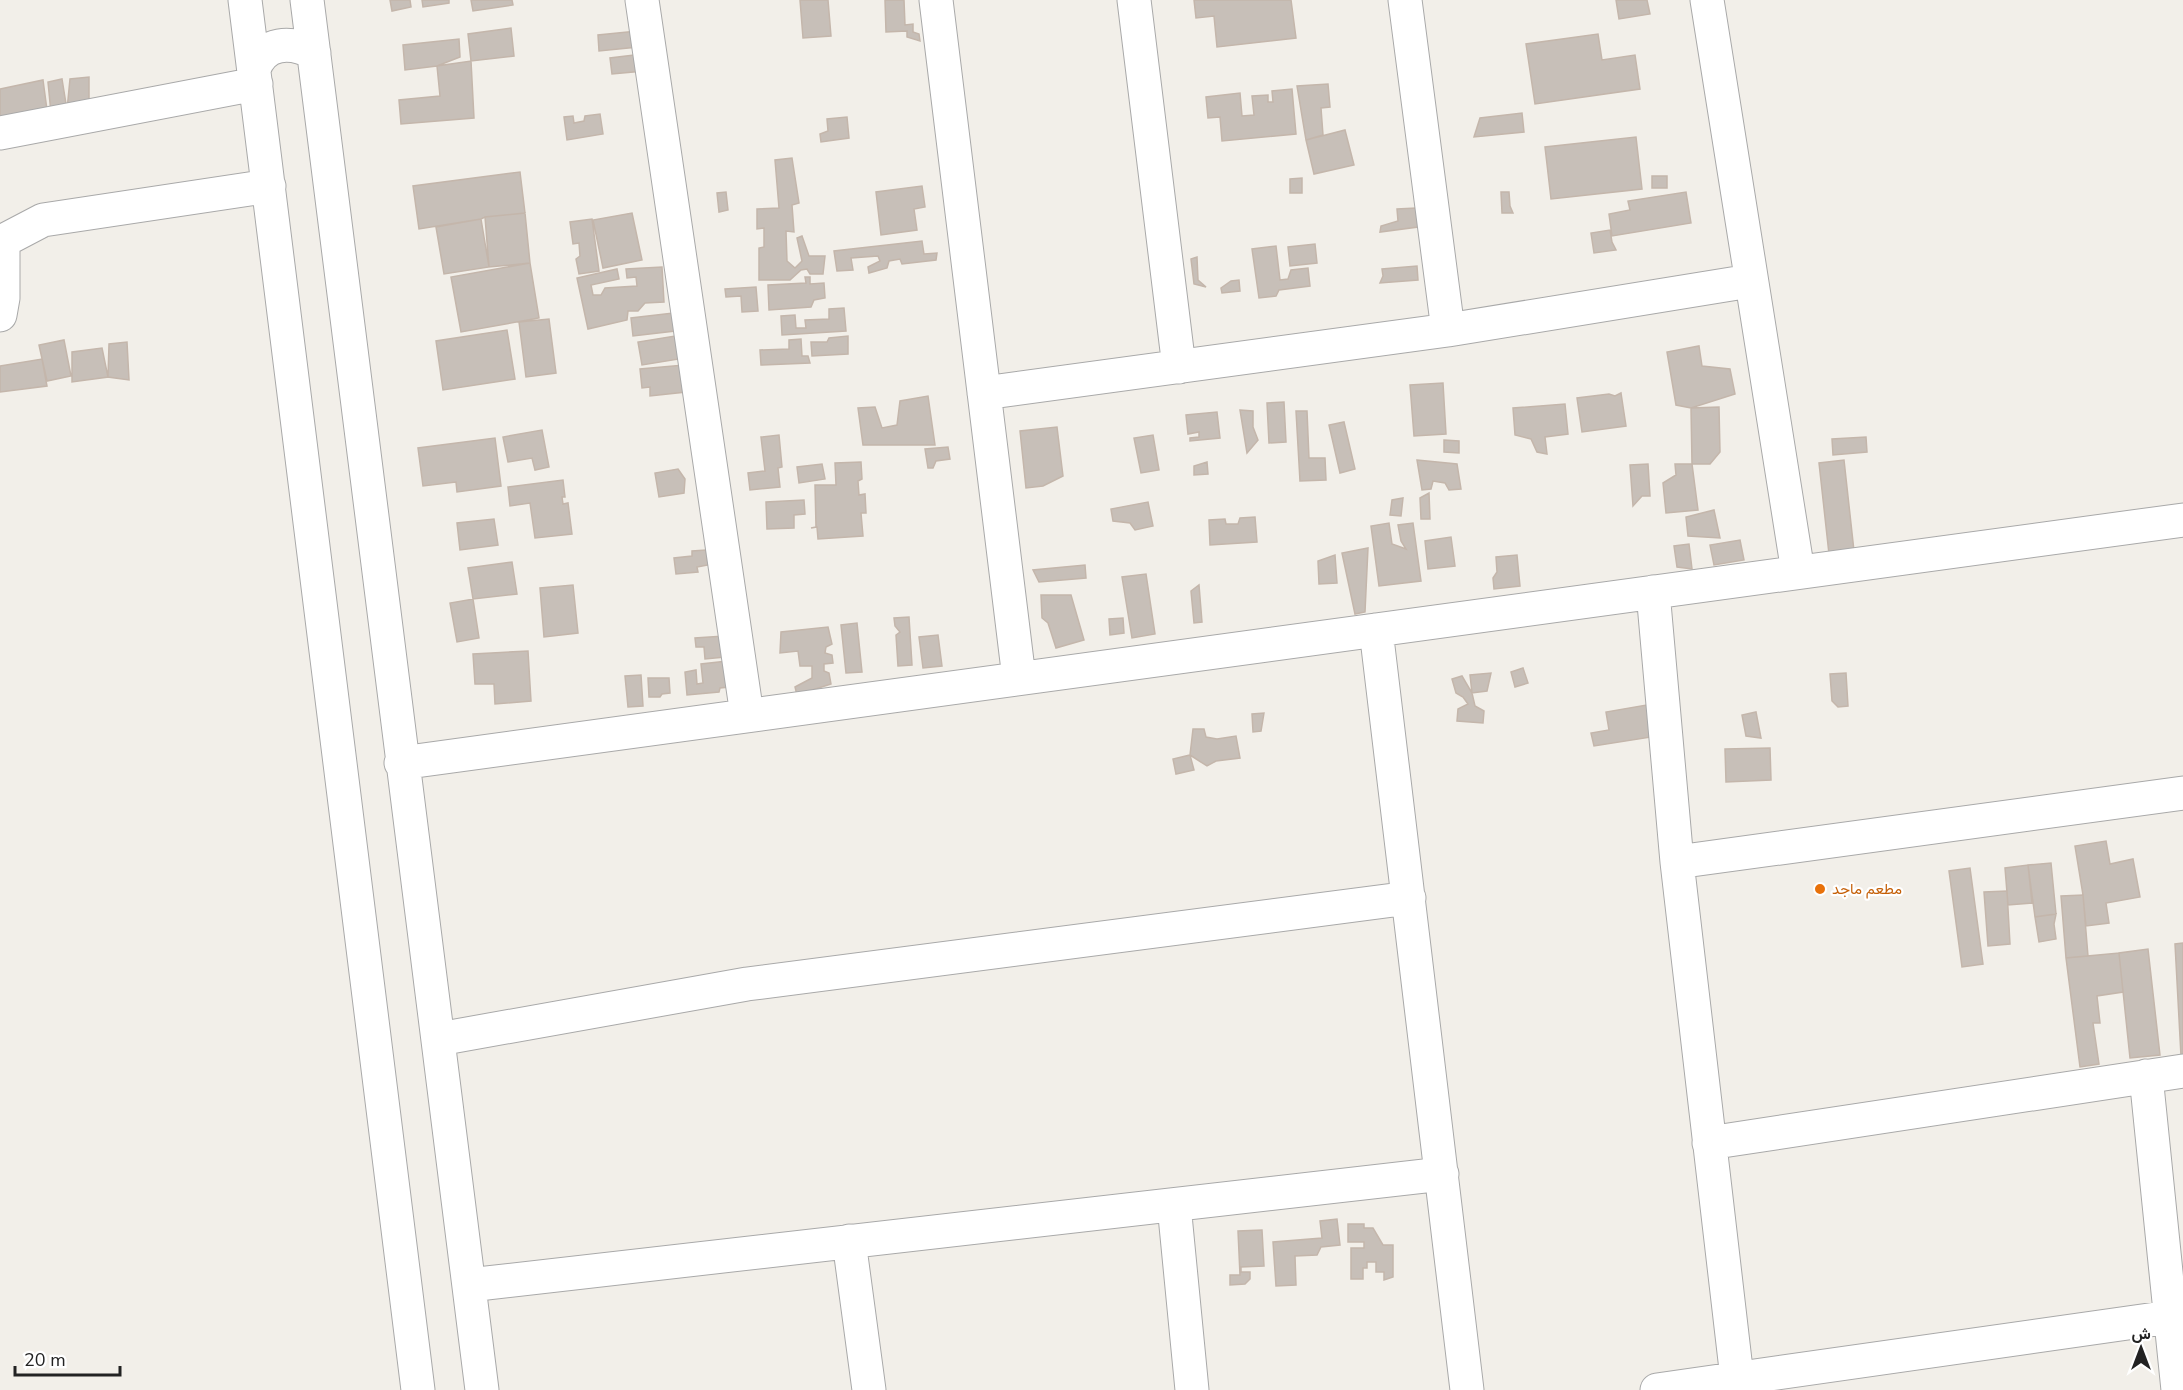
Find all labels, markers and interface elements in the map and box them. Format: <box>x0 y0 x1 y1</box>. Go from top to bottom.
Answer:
place label: مطعم ماجد <box>1832 879 1902 899</box>
marker: مطعم ماجد <box>1813 882 1827 896</box>
north arrow <box>2111 1318 2171 1378</box>
text: ش <box>2131 1323 2151 1345</box>
scale bar <box>15 1339 120 1377</box>
text: 20 m <box>24 1348 66 1372</box>

